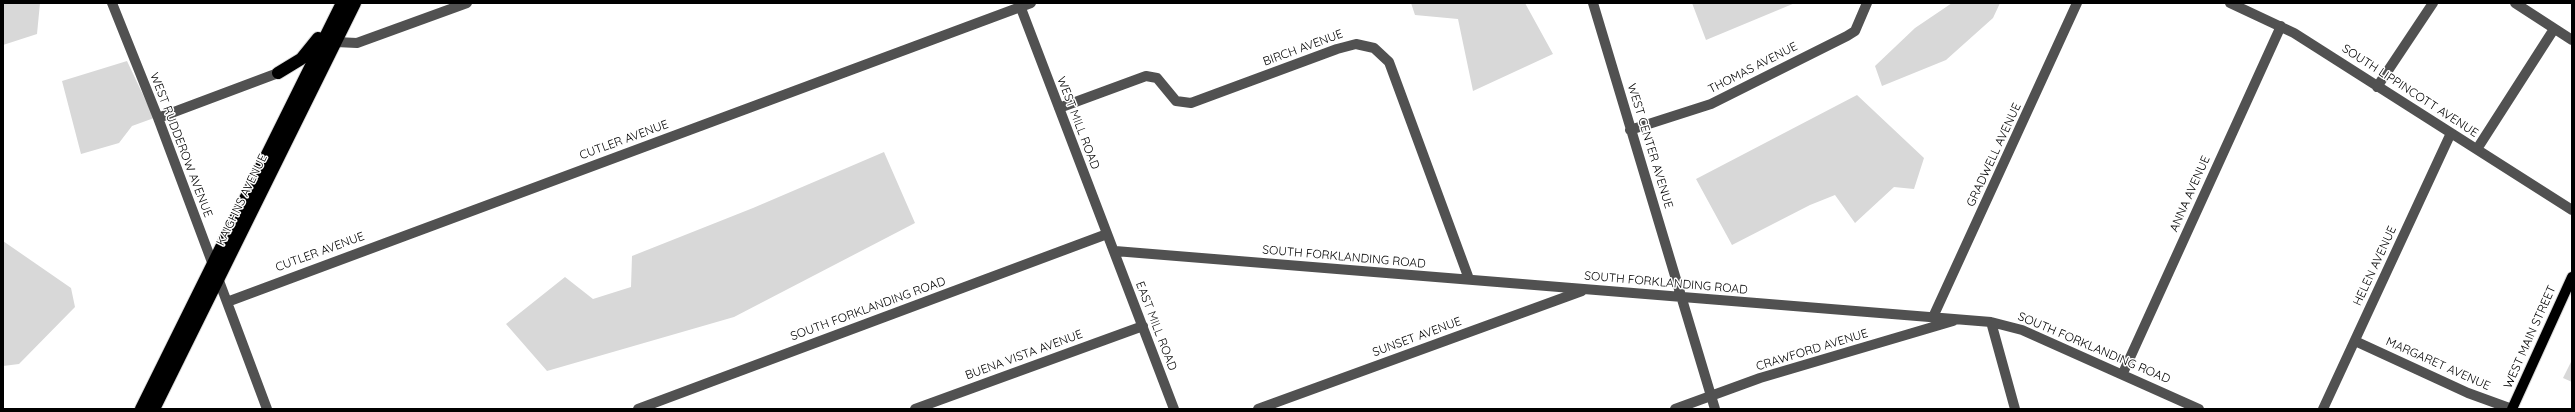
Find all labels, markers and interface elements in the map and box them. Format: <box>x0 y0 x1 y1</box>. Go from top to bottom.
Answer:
street label: BIRCH AVENUE <box>1261 27 1345 69</box>
street label: THOMAS AVENUE <box>1706 39 1800 97</box>
street label: SOUTH LIPPINCOTT AVENUE <box>2339 42 2481 140</box>
street label: WEST RUDDEROW AVENUE <box>147 71 215 219</box>
street label: WEST MILL ROAD <box>1054 75 1102 171</box>
street label: WEST CENTER AVENUE <box>1624 82 1676 210</box>
street label: GRADWELL AVENUE <box>1964 101 2024 209</box>
street label: CUTLER AVENUE <box>578 117 670 163</box>
street label: KAIGHNS AVENUE <box>214 152 270 248</box>
street label: ANNA AVENUE <box>2167 154 2213 234</box>
street label: HELEN AVENUE <box>2350 224 2400 308</box>
street label: CUTLER AVENUE <box>274 229 366 275</box>
street label: SOUTH FORKLANDING ROAD <box>1262 243 1426 271</box>
street label: SOUTH FORKLANDING ROAD <box>1584 269 1748 297</box>
street label: SOUTH FORKLANDING ROAD <box>788 274 948 344</box>
street label: EAST MILL ROAD <box>1132 279 1180 373</box>
street label: WEST MAIN STREET <box>2501 283 2559 391</box>
street label: SOUTH FORKLANDING ROAD <box>2016 309 2172 387</box>
street label: SUNSET AVENUE <box>1371 314 1463 360</box>
street label: CRAWFORD AVENUE <box>1754 326 1870 374</box>
street label: BUENA VISTA AVENUE <box>963 327 1085 383</box>
street label: MARGARET AVENUE <box>2384 335 2492 393</box>

